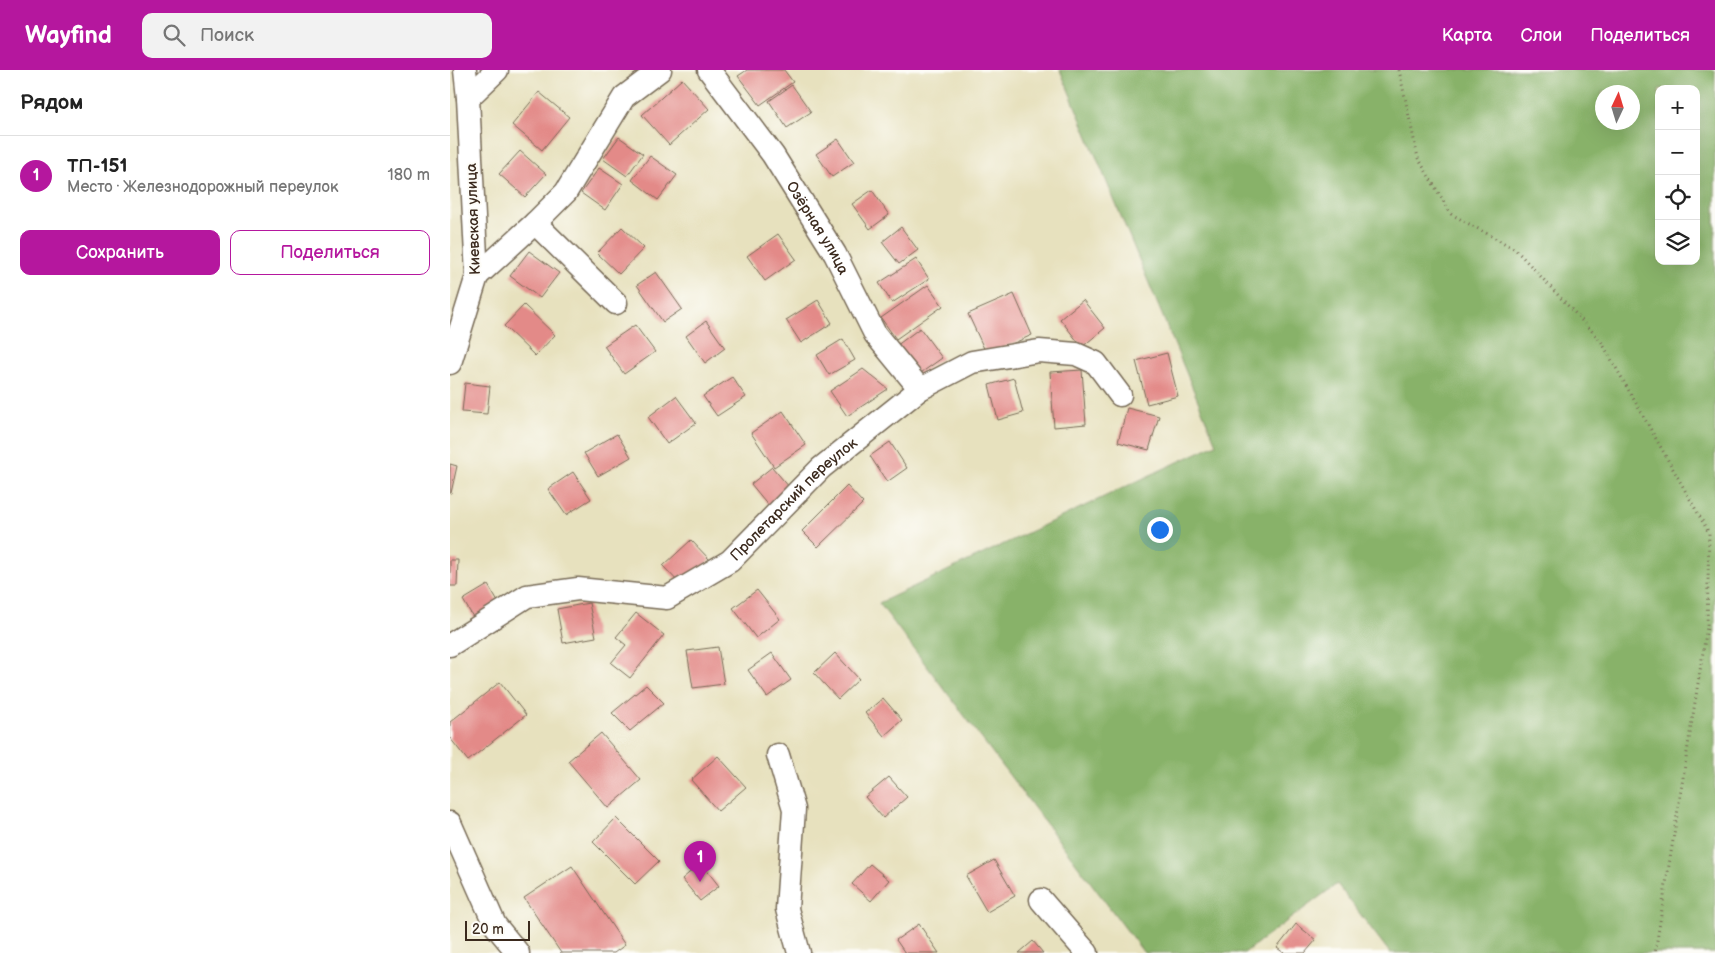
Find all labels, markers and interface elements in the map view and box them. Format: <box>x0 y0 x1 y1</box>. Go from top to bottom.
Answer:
search box <box>142 13 492 58</box>
text: Wayfind <box>25 21 112 50</box>
icon: search <box>160 21 188 49</box>
text: Поиск <box>200 24 254 47</box>
text: Карта <box>1442 25 1492 46</box>
text: Слои <box>1520 25 1562 46</box>
text: Поделиться <box>1590 25 1690 46</box>
north arrow <box>1595 85 1640 130</box>
map controls <box>1655 85 1700 265</box>
button: + <box>1655 85 1700 130</box>
text: Рядом <box>20 90 83 115</box>
button: − <box>1655 130 1700 175</box>
text: ТП-151 <box>67 155 127 178</box>
street label: Киевская улица <box>462 163 485 275</box>
text: 1 <box>33 166 39 185</box>
text: 180 m <box>388 166 430 185</box>
button: locate <box>1655 175 1700 220</box>
text: Место · Железнодорожный переулок <box>67 178 338 197</box>
street label: Озёрная улица <box>782 178 853 278</box>
button: layers <box>1655 220 1700 265</box>
button: Сохранить <box>20 230 220 275</box>
button: Поделиться <box>230 230 430 275</box>
street label: Пролетарский переулок <box>726 434 861 565</box>
your location <box>1147 517 1173 543</box>
pin: 1 <box>684 841 716 882</box>
scale bar <box>465 918 530 941</box>
text: 20 m <box>472 921 504 938</box>

